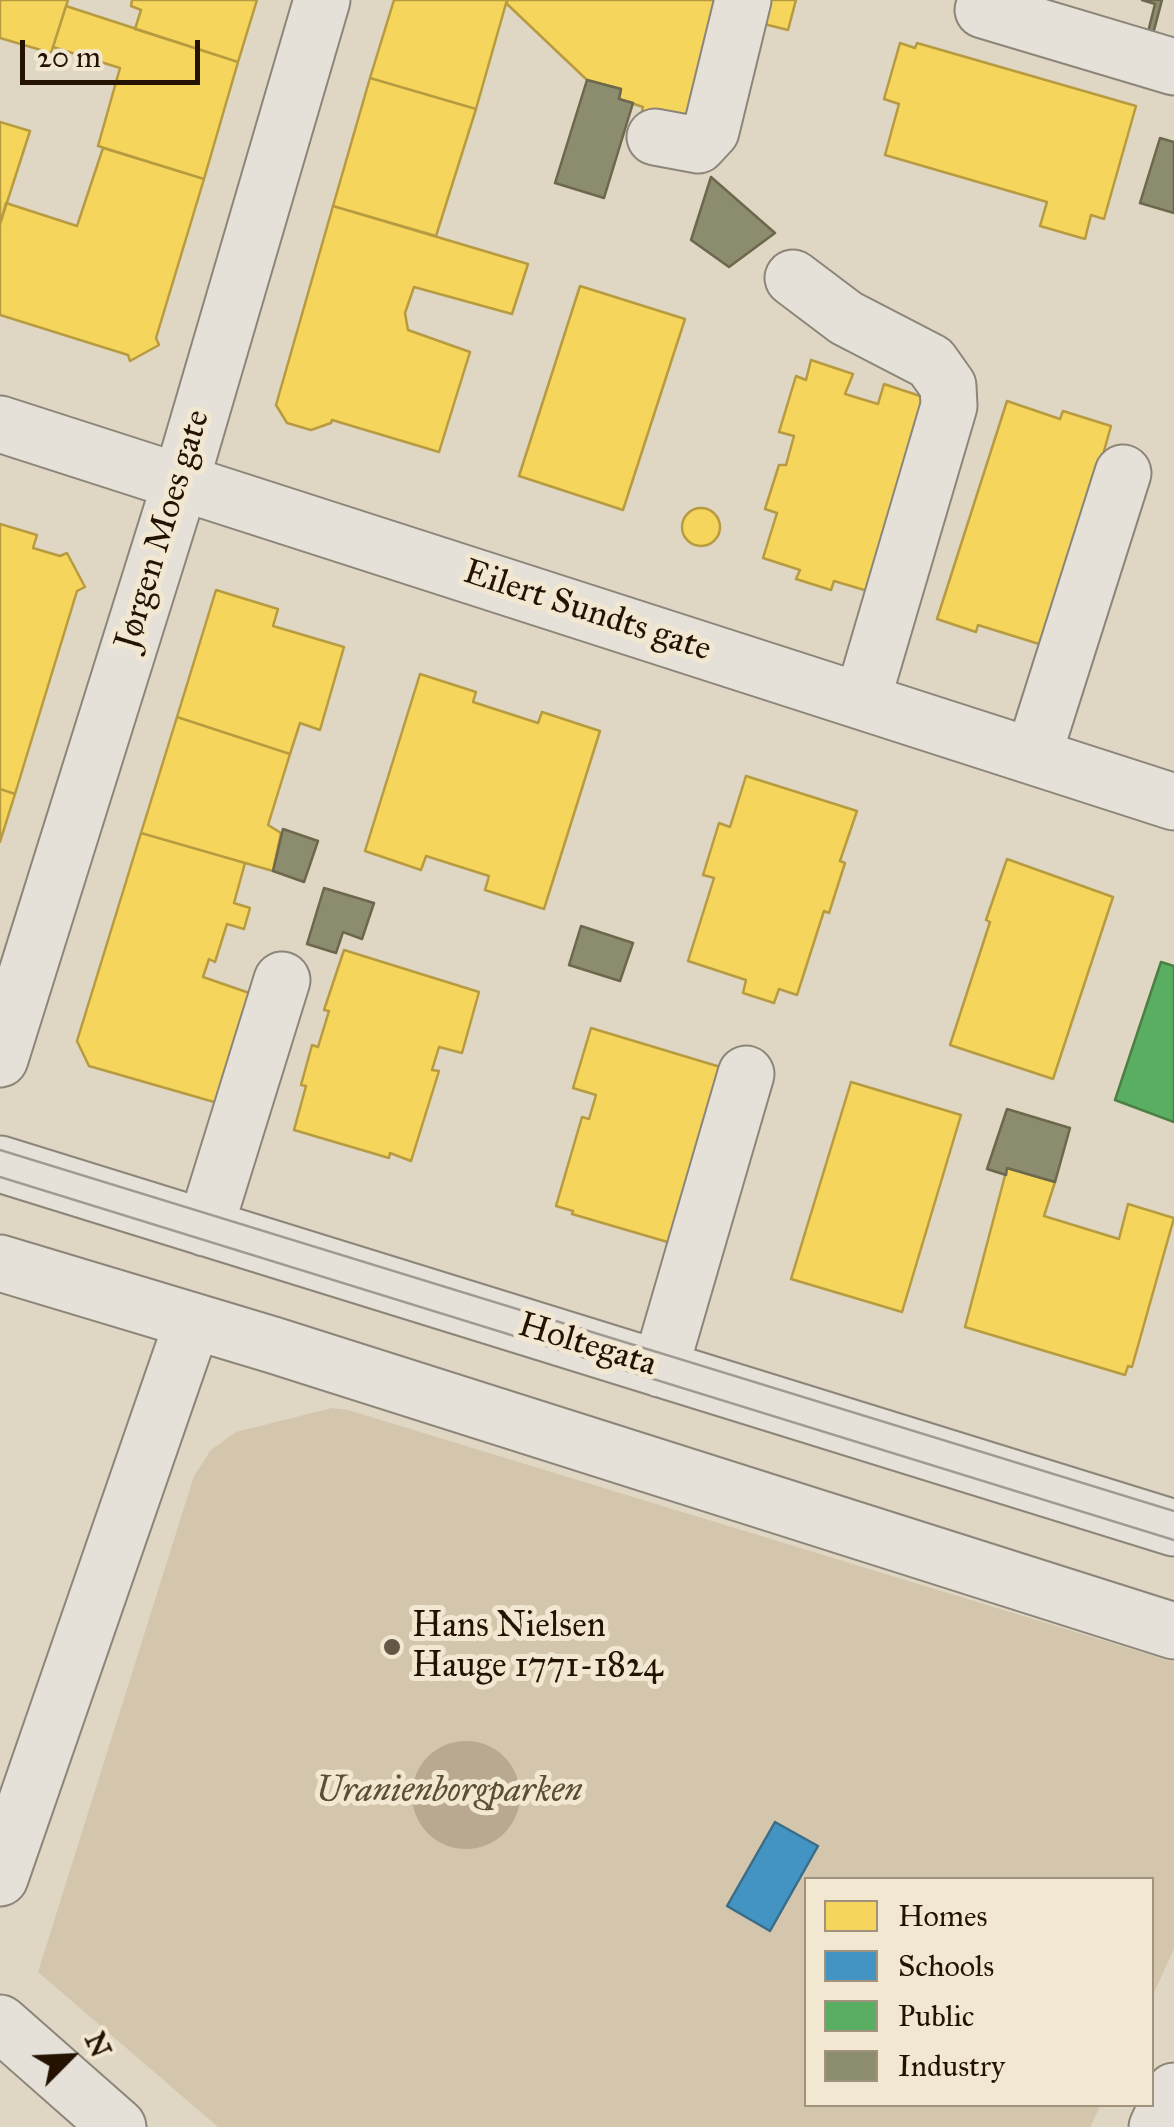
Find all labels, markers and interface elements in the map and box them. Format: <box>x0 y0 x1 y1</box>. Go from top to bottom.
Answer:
scale bar <box>25 20 205 82</box>
text: 20 m <box>37 39 101 75</box>
street label: Jørgen Moes gate <box>108 405 220 655</box>
street label: Eilert Sundts gate <box>458 552 716 672</box>
street label: Holtegata <box>513 1305 661 1387</box>
place label: Hans Nielsen Hauge 1771-1824 <box>412 1606 663 1688</box>
marker: Hans Nielsen Hauge 1771-1824 <box>381 1636 403 1658</box>
park label: Uranienborgparken <box>316 1771 582 1813</box>
legend <box>804 1877 1154 2107</box>
text: Homes <box>898 1898 987 1934</box>
text: Schools <box>898 1948 994 1984</box>
text: Public <box>898 1998 974 2034</box>
north arrow <box>20 2007 120 2107</box>
text: N <box>77 2027 119 2063</box>
text: Industry <box>898 2048 1005 2084</box>

